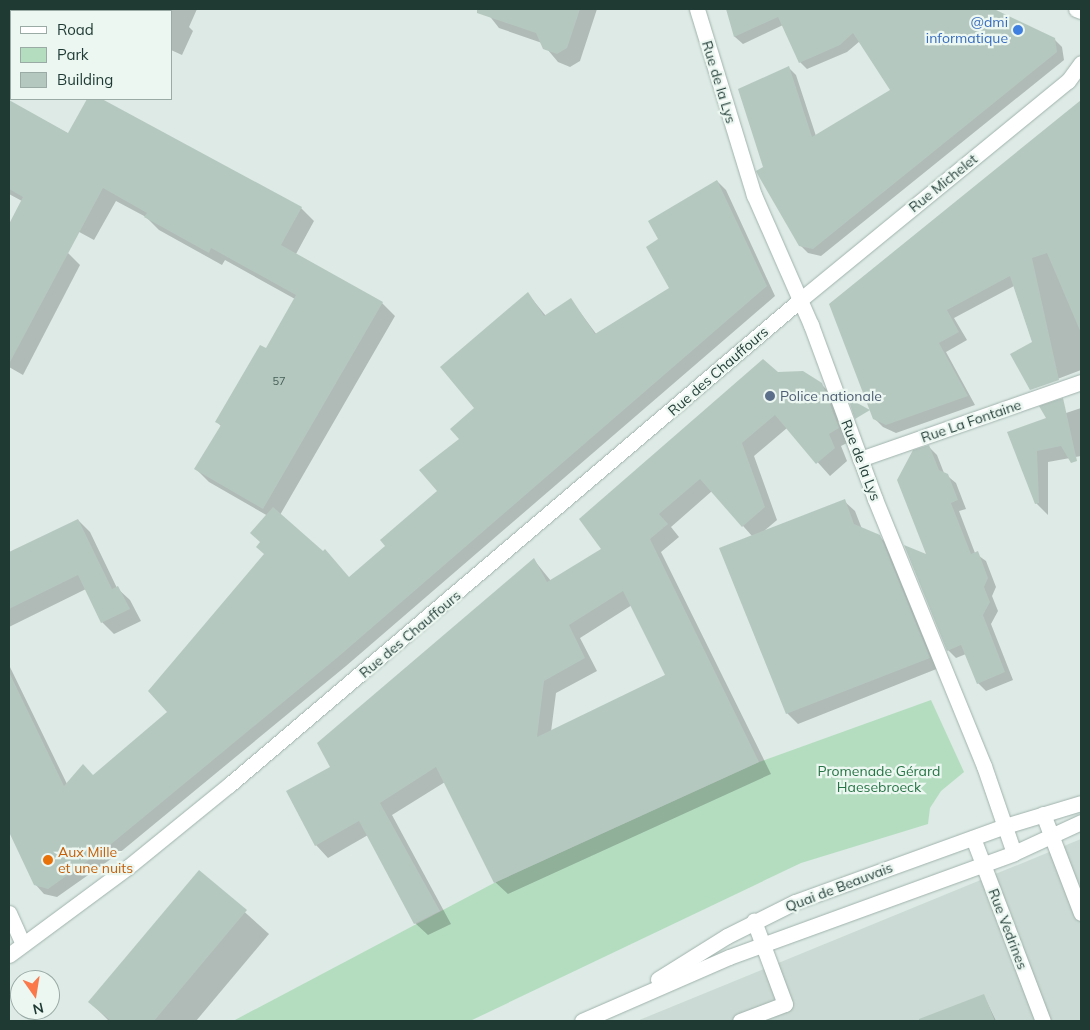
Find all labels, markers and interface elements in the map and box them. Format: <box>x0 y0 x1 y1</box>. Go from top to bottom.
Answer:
legend <box>10 10 172 100</box>
place label: @dmi informatique <box>926 14 1008 46</box>
text: Road <box>57 20 94 39</box>
marker: @dmi informatique <box>1012 24 1024 36</box>
street label: Rue de la Lys <box>698 39 740 125</box>
text: Park <box>57 45 89 64</box>
text: Building <box>57 70 113 89</box>
street label: Rue Michelet <box>905 150 981 216</box>
street label: Rue des Chauffours <box>665 323 771 419</box>
house number: 57 <box>272 374 286 388</box>
place label: Police nationale <box>780 388 882 404</box>
marker: Police nationale <box>764 390 776 402</box>
street label: Rue La Fontaine <box>919 396 1023 446</box>
street label: Rue de la Lys <box>838 417 884 503</box>
street label: Rue des Chauffours <box>356 587 464 681</box>
park label: Promenade Gérard Haesebroeck <box>818 763 940 796</box>
place label: Aux Mille et une nuits <box>58 844 133 876</box>
marker: Aux Mille et une nuits <box>42 854 54 866</box>
street label: Quai de Beauvais <box>783 859 895 915</box>
street label: Rue Vedrines <box>985 886 1031 972</box>
north arrow <box>10 970 60 1020</box>
text: N <box>31 999 45 1019</box>

